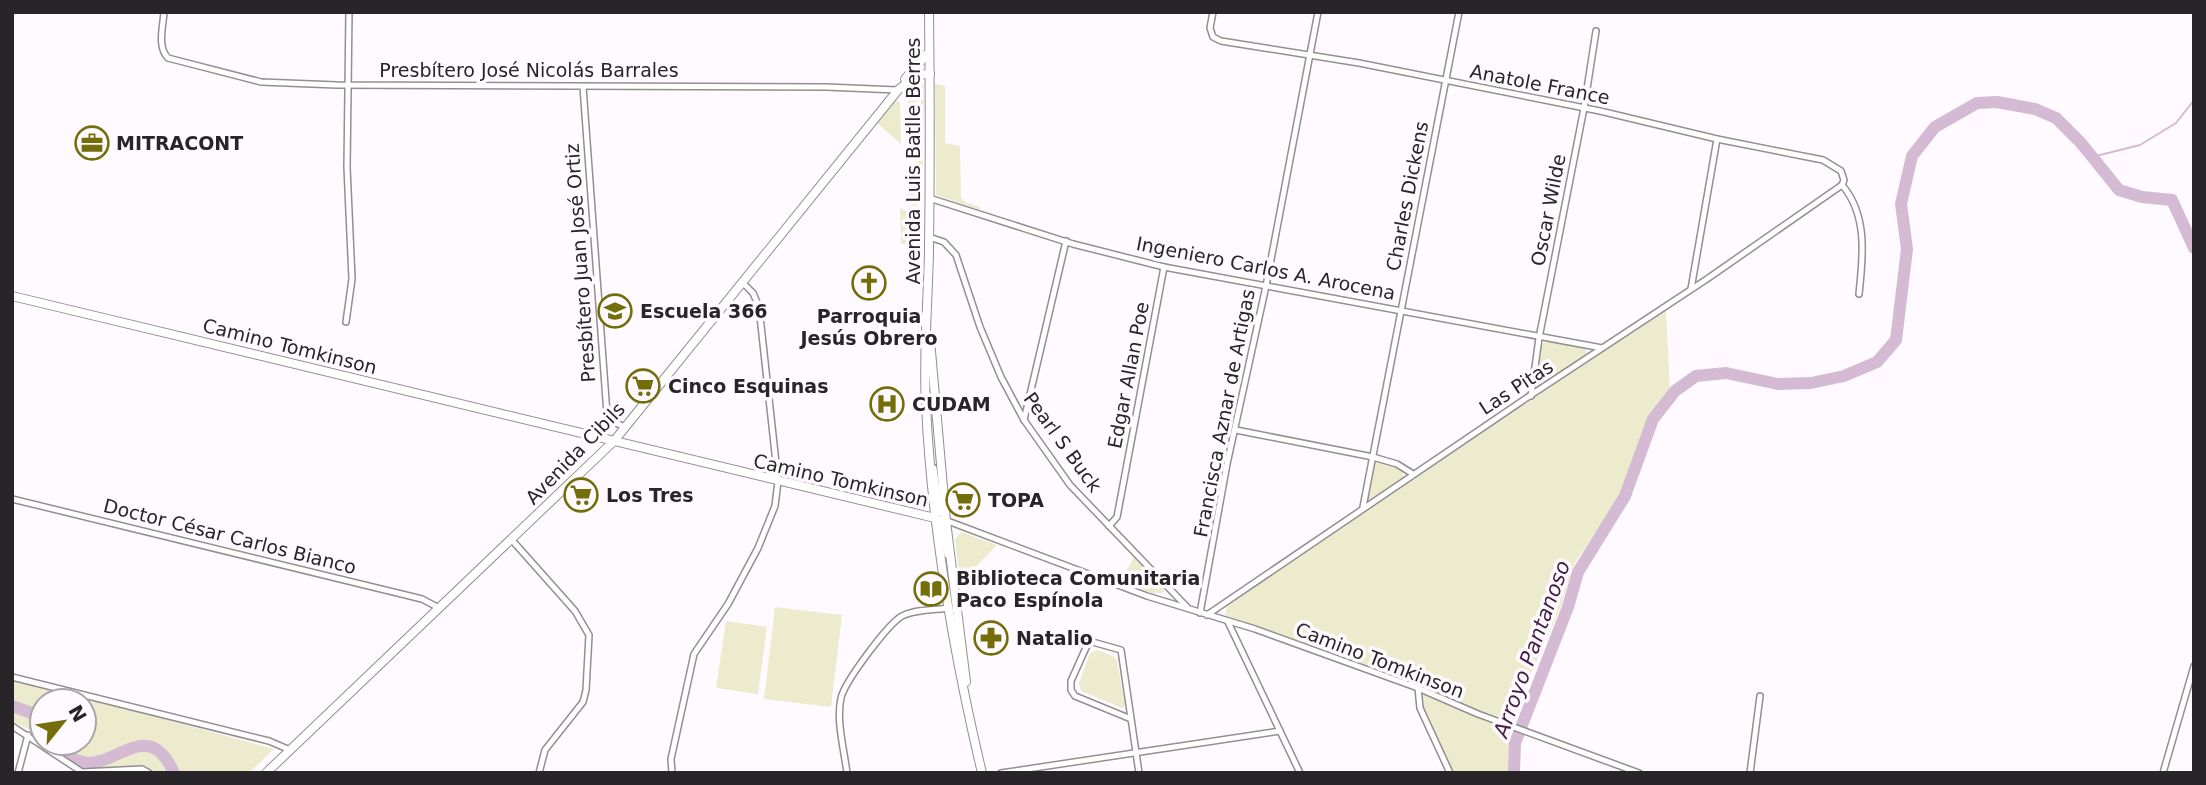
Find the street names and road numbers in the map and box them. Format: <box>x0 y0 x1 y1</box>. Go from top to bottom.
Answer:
street label: Avenida Luis Batlle Berres <box>902 38 924 285</box>
street label: Presbítero José Nicolás Barrales <box>379 59 679 81</box>
street label: Anatole France <box>1468 60 1612 108</box>
street label: Charles Dickens <box>1382 119 1432 273</box>
street label: Presbítero Juan José Ortiz <box>561 143 599 383</box>
street label: Oscar Wilde <box>1526 152 1570 268</box>
street label: Ingeniero Carlos A. Arocena <box>1135 232 1397 304</box>
street label: Francisca Aznar de Artigas <box>1189 287 1259 539</box>
street label: Edgar Allan Poe <box>1103 300 1153 450</box>
street label: Camino Tomkinson <box>201 314 379 378</box>
street label: Las Pitas <box>1475 355 1557 419</box>
street label: Pearl S Buck <box>1019 388 1107 496</box>
street label: Avenida Cibils <box>521 398 629 508</box>
street label: Camino Tomkinson <box>751 449 931 511</box>
street label: Doctor César Carlos Bianco <box>101 494 359 578</box>
street label: Camino Tomkinson <box>1293 618 1467 702</box>

